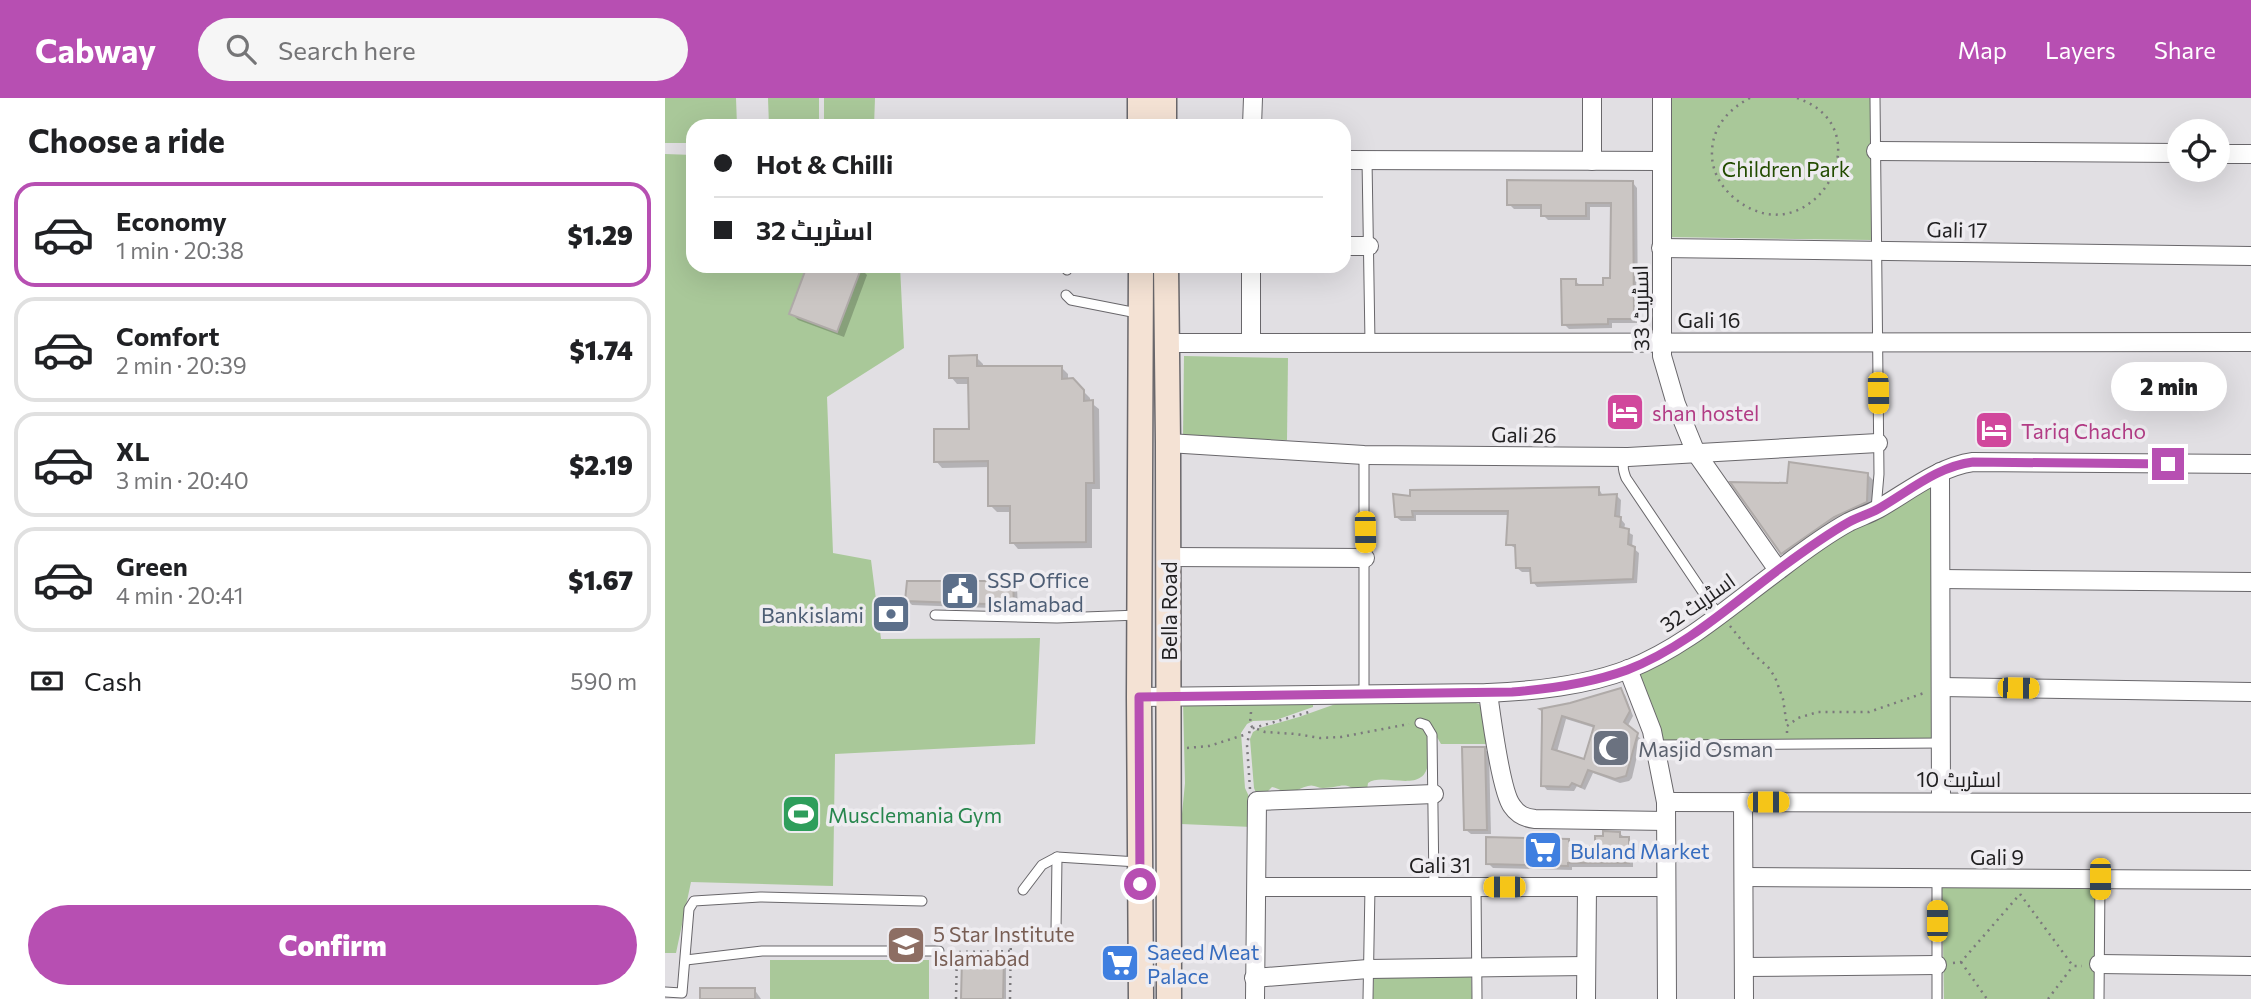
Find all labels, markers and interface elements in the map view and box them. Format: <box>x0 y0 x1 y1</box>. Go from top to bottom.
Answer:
search box <box>198 18 688 81</box>
text: Cabway <box>35 29 156 70</box>
icon: search <box>222 30 260 68</box>
text: Search here <box>278 34 416 65</box>
text: Map <box>1958 35 2007 64</box>
text: Layers <box>2045 35 2116 64</box>
text: Share <box>2154 35 2216 64</box>
map controls <box>2167 119 2230 182</box>
button: locate <box>2167 119 2230 182</box>
text: Choose a ride <box>28 120 225 160</box>
text: Hot & Chilli <box>756 148 893 179</box>
park label: Children Park <box>1722 156 1850 181</box>
icon: car <box>32 203 95 266</box>
text: Economy <box>116 205 227 236</box>
text: اسٹریٹ 32 <box>756 214 873 245</box>
street label: Gali 17 <box>1926 216 1988 242</box>
text: $1.29 <box>567 219 633 250</box>
text: 1 min · 20:38 <box>116 236 244 264</box>
street label: اسٹریٹ 33 <box>1627 265 1654 351</box>
street label: Gali 16 <box>1678 307 1740 332</box>
icon: car <box>32 318 95 381</box>
text: Comfort <box>116 320 219 351</box>
text: $1.74 <box>570 334 633 365</box>
text: 2 min · 20:39 <box>116 351 247 379</box>
callout: 2 min <box>2110 362 2226 412</box>
car <box>1868 372 1889 414</box>
text: 2 min <box>2140 372 2198 400</box>
hotel icon: shan hostel <box>1604 391 1646 433</box>
place label: shan hostel <box>1652 400 1759 425</box>
hotel icon: Tariq Chacho <box>1973 409 2015 451</box>
place label: Tariq Chacho <box>2021 418 2146 443</box>
street label: Gali 26 <box>1491 421 1557 447</box>
icon: car <box>32 433 95 496</box>
text: XL <box>116 435 150 466</box>
route end <box>2152 448 2184 480</box>
text: $2.19 <box>569 449 633 480</box>
text: 3 min · 20:40 <box>116 466 249 494</box>
car <box>1355 511 1376 553</box>
icon: car <box>32 548 95 611</box>
text: Green <box>116 550 188 581</box>
street label: Bella Road <box>1156 561 1181 661</box>
text: $1.67 <box>568 564 633 595</box>
place label: SSP Office Islamabad <box>987 567 1089 616</box>
street label: اسٹریٹ 32 <box>1655 567 1740 638</box>
public building icon: SSP Office Islamabad <box>939 570 981 612</box>
text: 4 min · 20:41 <box>116 581 244 609</box>
bank icon: Bankislami <box>870 593 912 635</box>
place label: Bankislami <box>761 602 864 627</box>
icon: cash <box>28 662 66 700</box>
text: Cash <box>84 665 142 696</box>
text: 590 m <box>570 667 637 695</box>
car <box>1997 677 2040 699</box>
mosque icon: Masjid Osman <box>1590 727 1632 769</box>
place label: Masjid Osman <box>1638 736 1773 761</box>
street label: اسٹریٹ 10 <box>1917 766 2001 792</box>
car <box>1748 792 1790 813</box>
sports icon: Musclemania Gym <box>780 793 822 835</box>
place label: Musclemania Gym <box>828 802 1002 827</box>
supermarket icon: Buland Market <box>1522 829 1564 871</box>
place label: Buland Market <box>1570 838 1710 863</box>
street label: Gali 9 <box>1970 844 2024 869</box>
street label: Gali 31 <box>1409 852 1471 877</box>
car <box>2090 858 2111 900</box>
route start <box>1124 868 1156 900</box>
car <box>1484 877 1526 898</box>
car <box>1927 900 1948 942</box>
button: Confirm <box>28 905 637 985</box>
place label: 5 Star Institute Islamabad <box>933 921 1074 970</box>
school or university icon: 5 Star Institute Islamabad <box>885 924 927 966</box>
place label: Saeed Meat Palace <box>1147 939 1259 988</box>
supermarket icon: Saeed Meat Palace <box>1099 942 1141 984</box>

